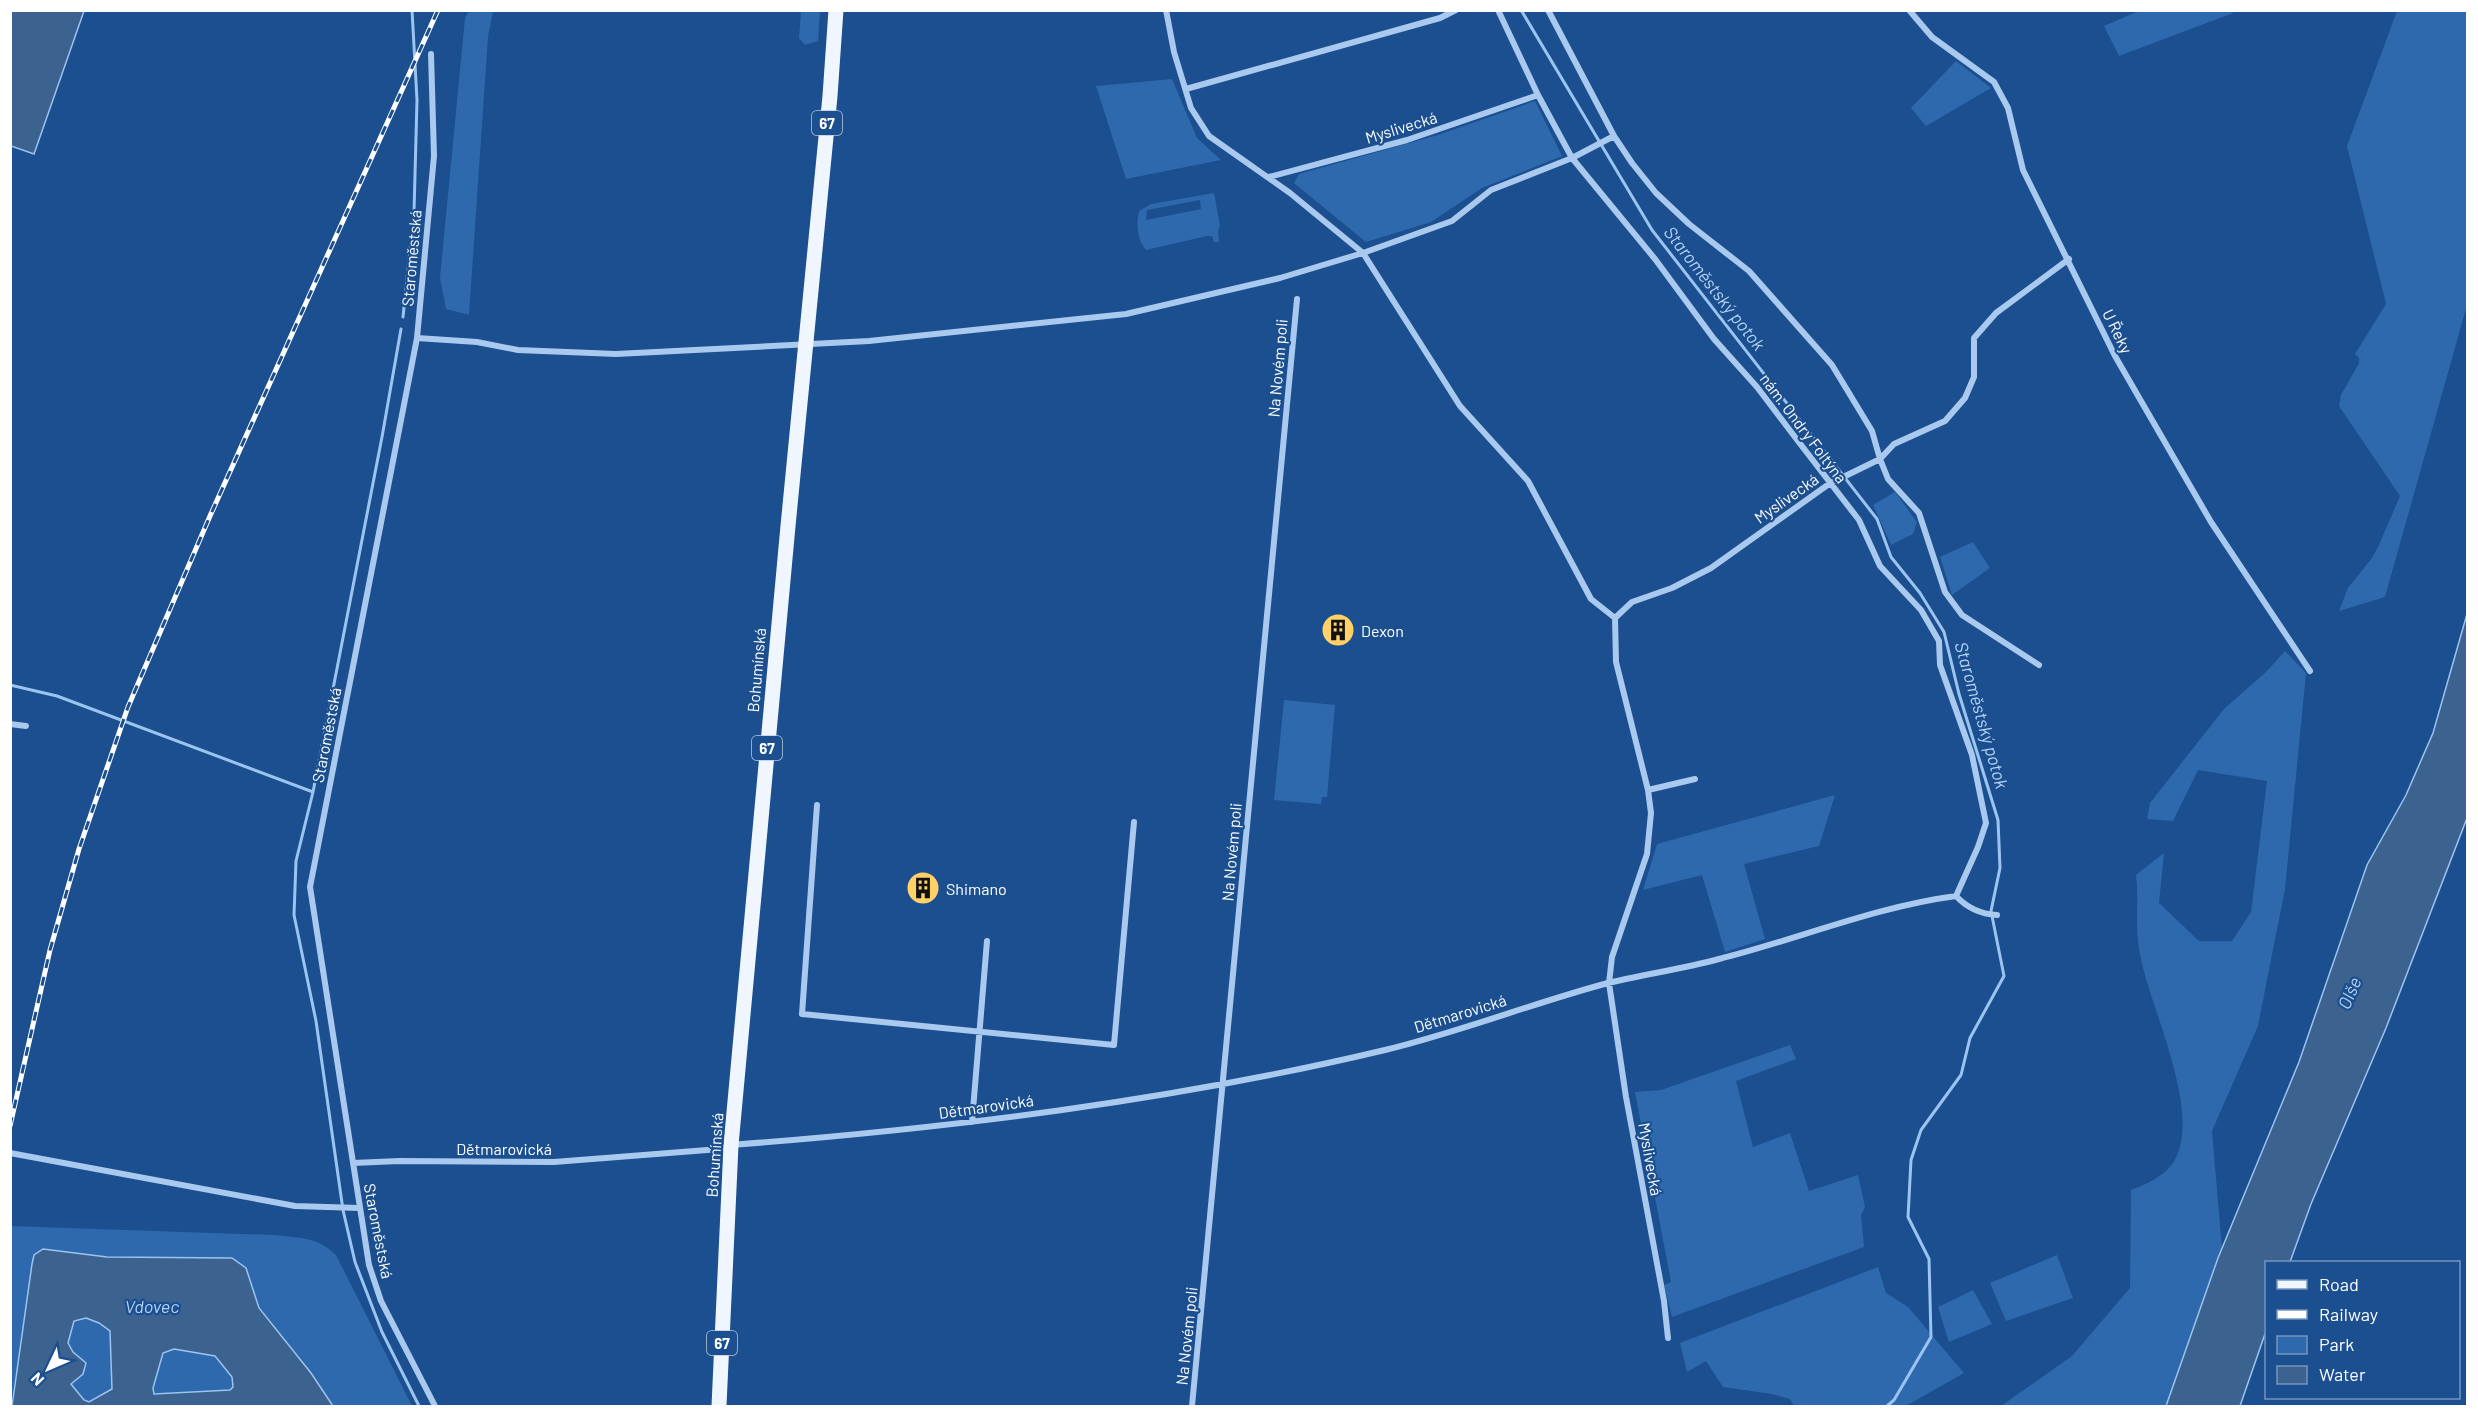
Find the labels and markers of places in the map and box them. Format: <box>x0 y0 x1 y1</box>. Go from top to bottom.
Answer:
building icon: Dexon <box>1320 612 1356 648</box>
place label: Dexon <box>1361 621 1404 640</box>
building icon: Shimano <box>905 870 941 906</box>
place label: Shimano <box>946 879 1007 898</box>

